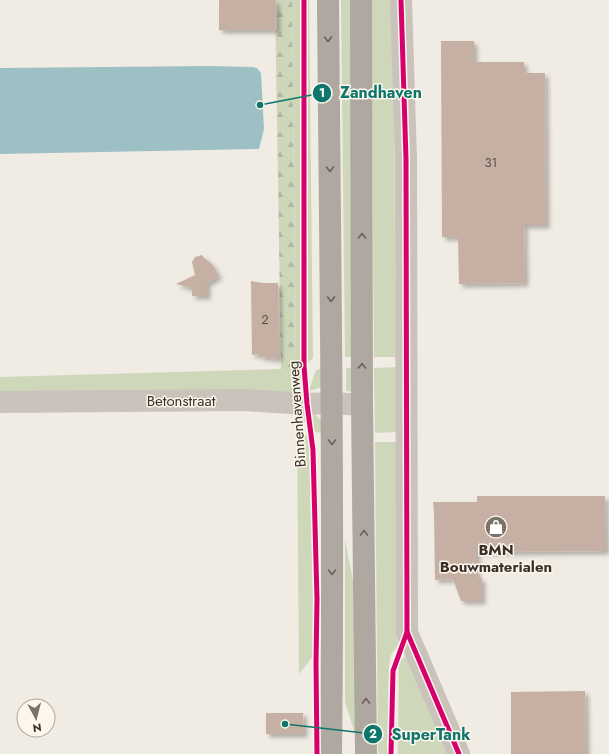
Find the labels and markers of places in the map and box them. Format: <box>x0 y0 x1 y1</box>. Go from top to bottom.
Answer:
callout: Zandhaven <box>312 79 430 107</box>
shop icon: BMN Bouwmaterialen <box>483 514 509 540</box>
place label: BMN Bouwmaterialen <box>440 539 552 578</box>
callout: SuperTank <box>363 720 478 748</box>

